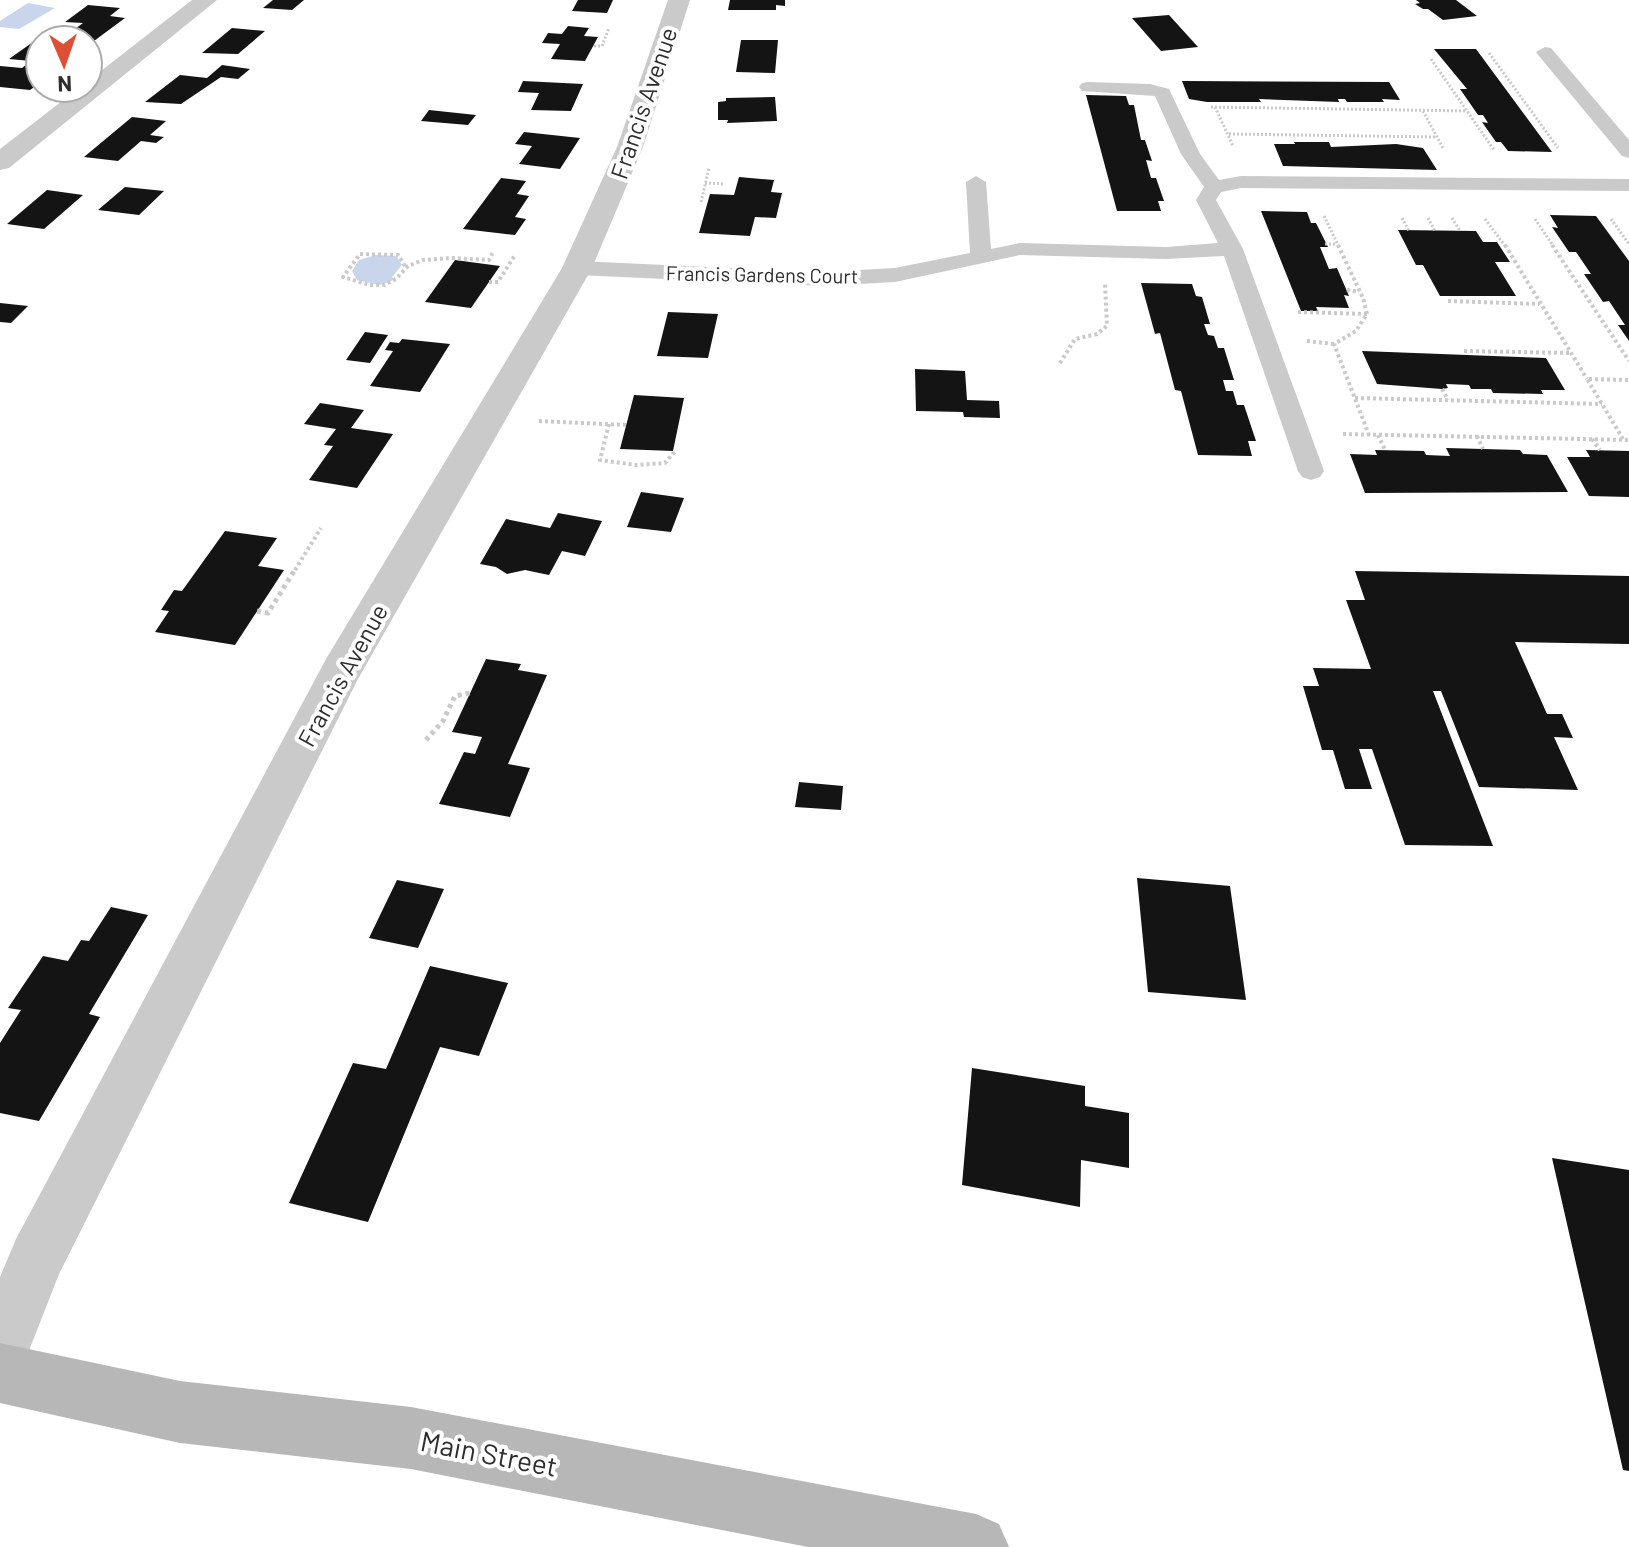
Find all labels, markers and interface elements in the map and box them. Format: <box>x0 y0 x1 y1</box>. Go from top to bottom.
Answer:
street label: Francis Avenue <box>604 23 682 183</box>
north arrow <box>24 24 104 104</box>
text: N <box>57 72 73 98</box>
street label: Francis Gardens Court <box>666 260 858 288</box>
street label: Francis Avenue <box>291 599 393 751</box>
street label: Main Street <box>418 1423 560 1483</box>

